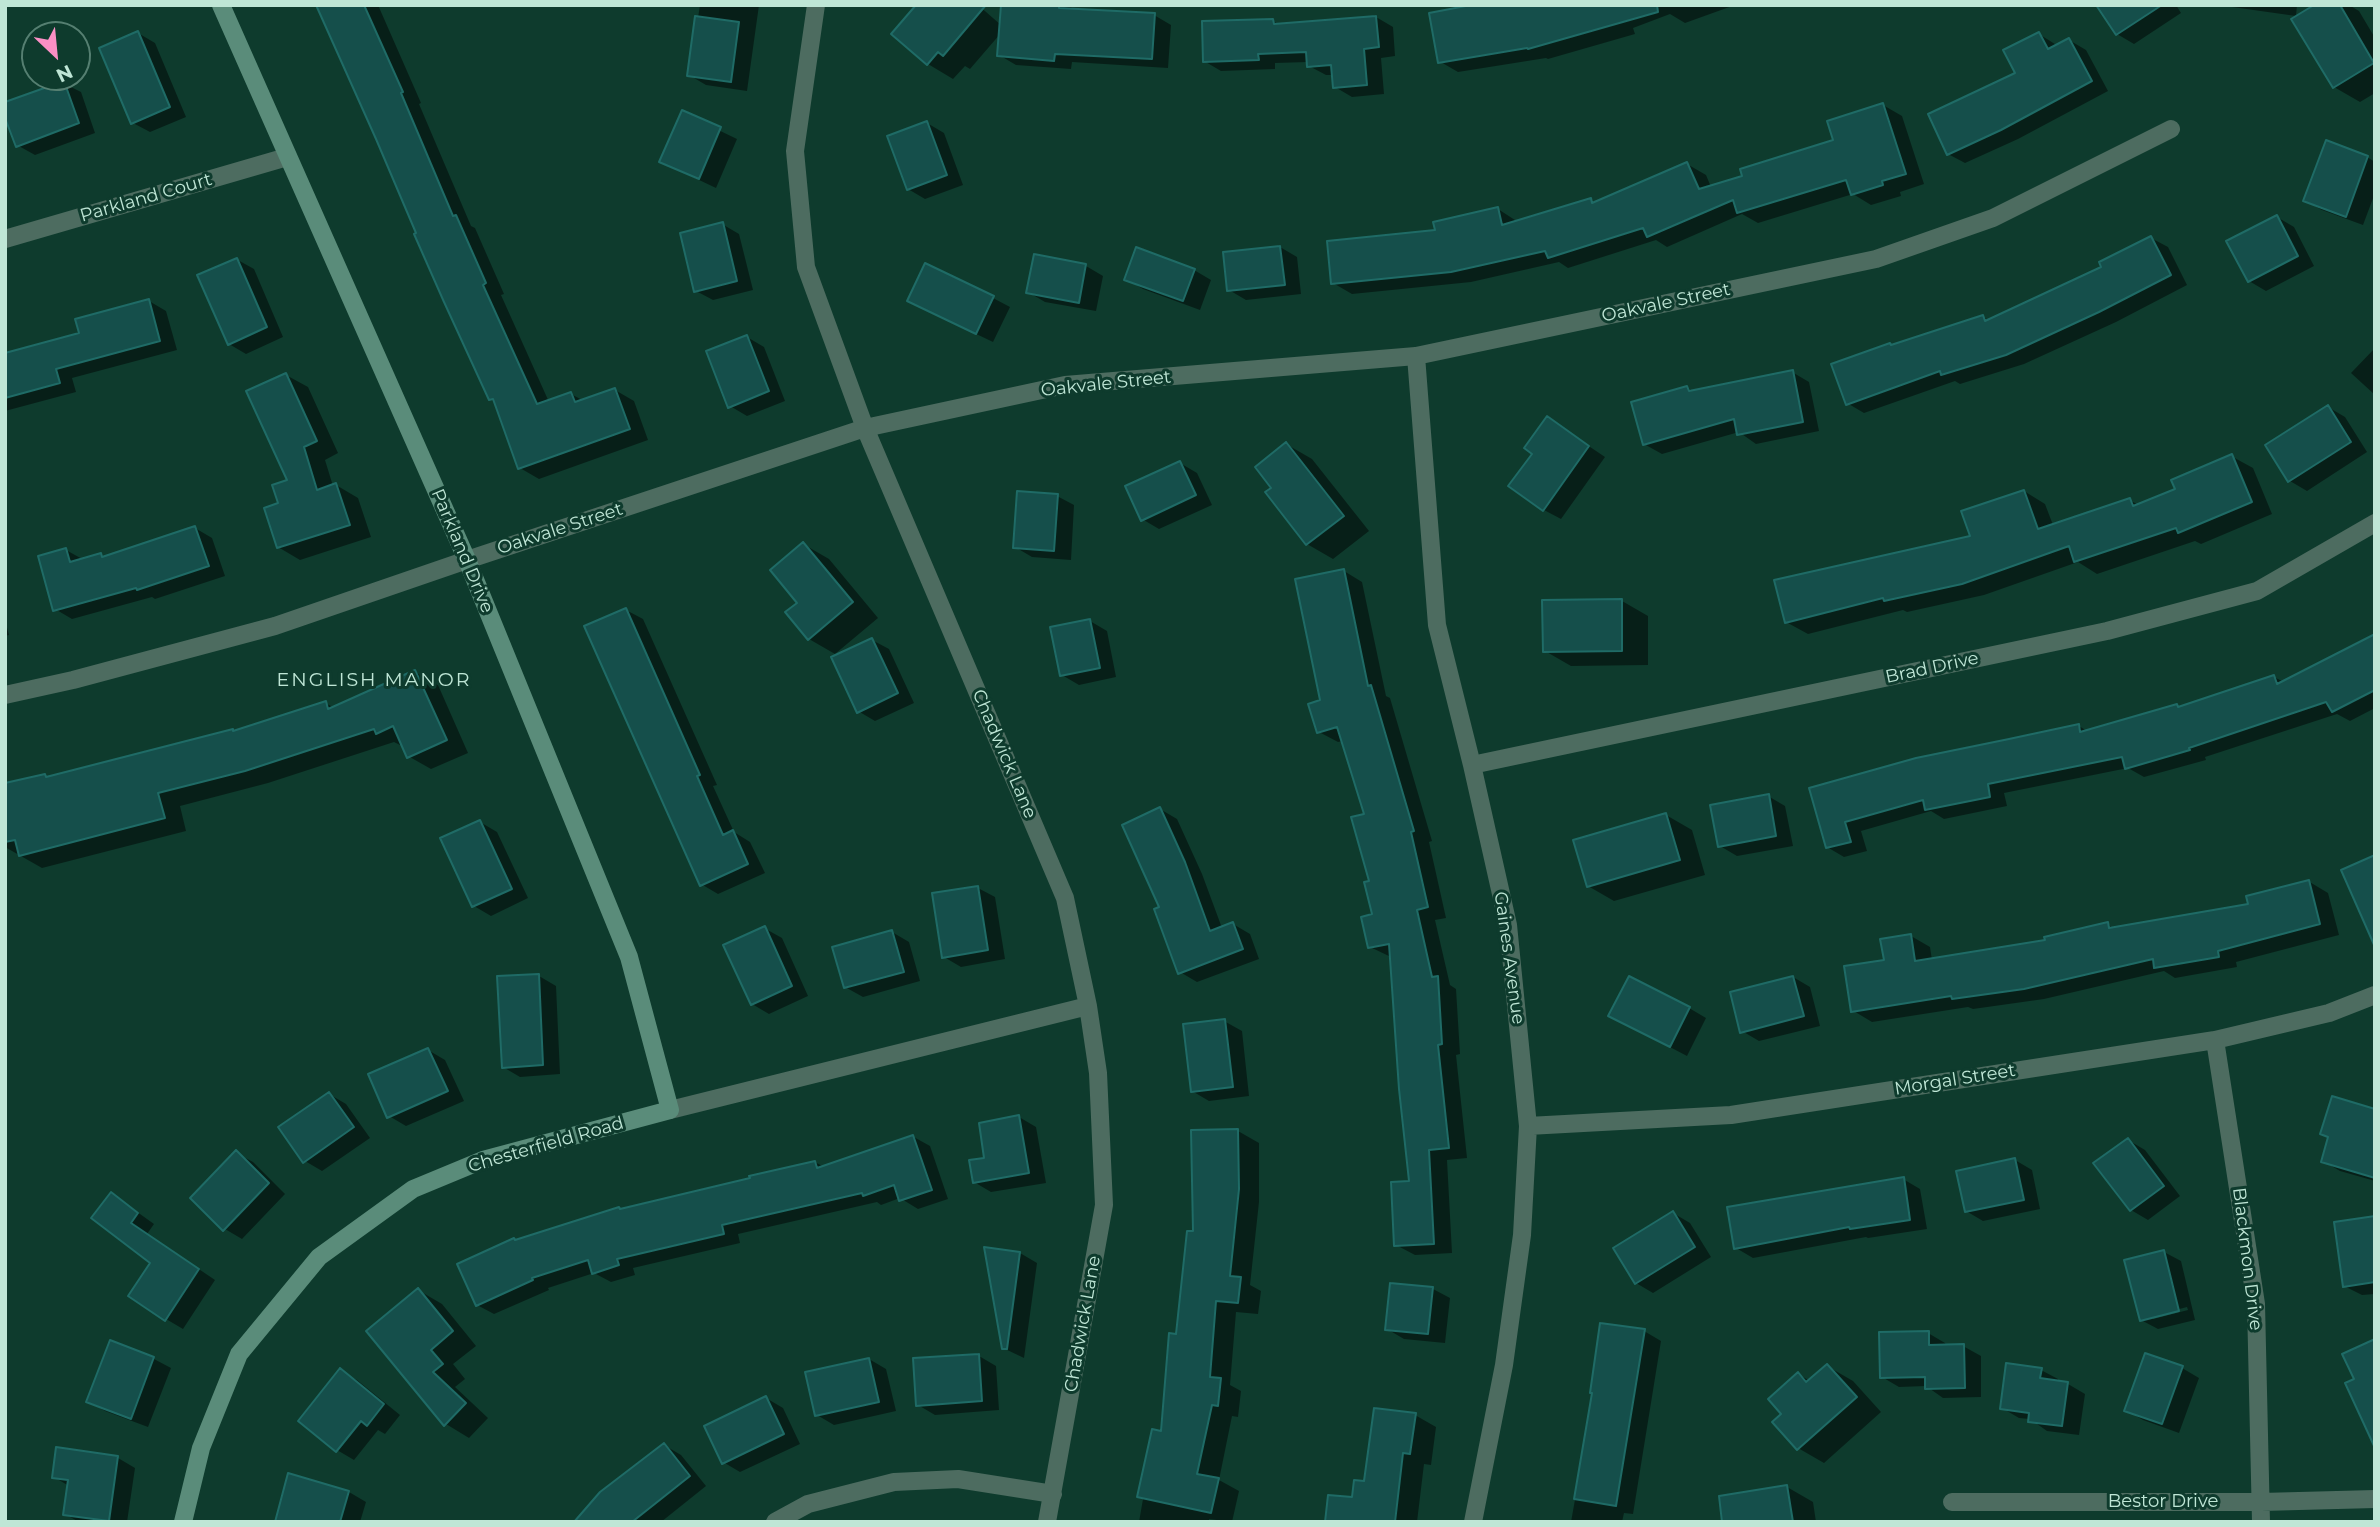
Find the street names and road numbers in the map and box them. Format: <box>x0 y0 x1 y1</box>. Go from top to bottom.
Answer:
street label: Parkland Court <box>78 169 214 227</box>
street label: Oakvale Street <box>1600 279 1732 327</box>
street label: Oakvale Street <box>1040 366 1172 402</box>
street label: Parkland Drive <box>426 486 498 616</box>
street label: Oakvale Street <box>494 499 626 559</box>
street label: Brad Drive <box>1883 648 1981 688</box>
street label: Chadwick Lane <box>967 686 1041 822</box>
street label: Gaines Avenue <box>1489 890 1529 1026</box>
street label: Morgal Street <box>1893 1060 2017 1100</box>
street label: Chesterfield Road <box>466 1112 626 1178</box>
street label: Blackmon Drive <box>2228 1186 2266 1332</box>
street label: Chadwick Lane <box>1060 1254 1106 1394</box>
street label: Bestor Drive <box>2108 1491 2218 1513</box>

